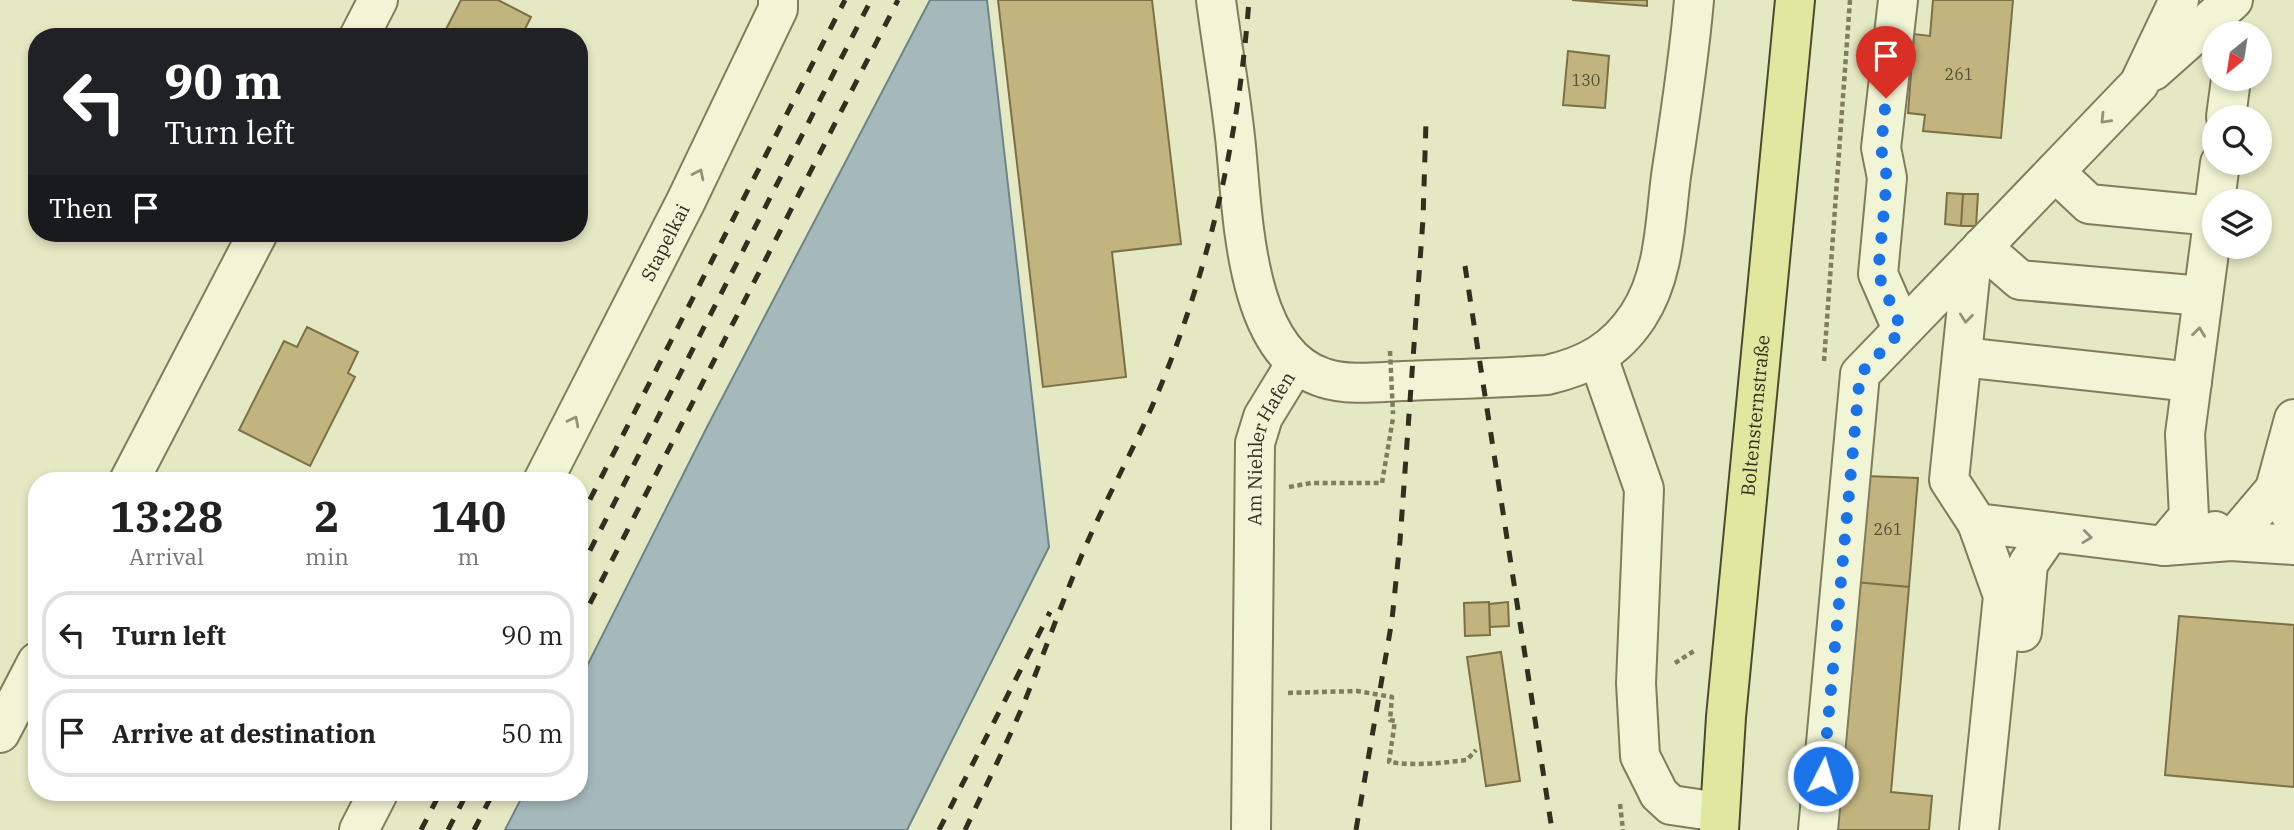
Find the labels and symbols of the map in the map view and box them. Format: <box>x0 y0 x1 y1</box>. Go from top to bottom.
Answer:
north arrow <box>2202 21 2272 91</box>
pin <box>1856 26 1916 98</box>
house number: 261 <box>1945 64 1973 84</box>
house number: 130 <box>1572 70 1600 90</box>
one-way arrow <box>2100 111 2113 124</box>
one-way arrow <box>691 169 705 181</box>
street label: Stapelkai <box>635 200 695 285</box>
one-way arrow <box>1959 312 1974 323</box>
one-way arrow <box>2191 326 2206 338</box>
street label: Boltensternstraße <box>1735 334 1775 497</box>
street label: Am Niehler Hafen <box>1242 367 1300 526</box>
one-way arrow <box>566 415 580 428</box>
house number: 261 <box>1874 519 1902 539</box>
one-way arrow <box>2081 530 2093 545</box>
position arrow <box>1786 739 1860 813</box>

